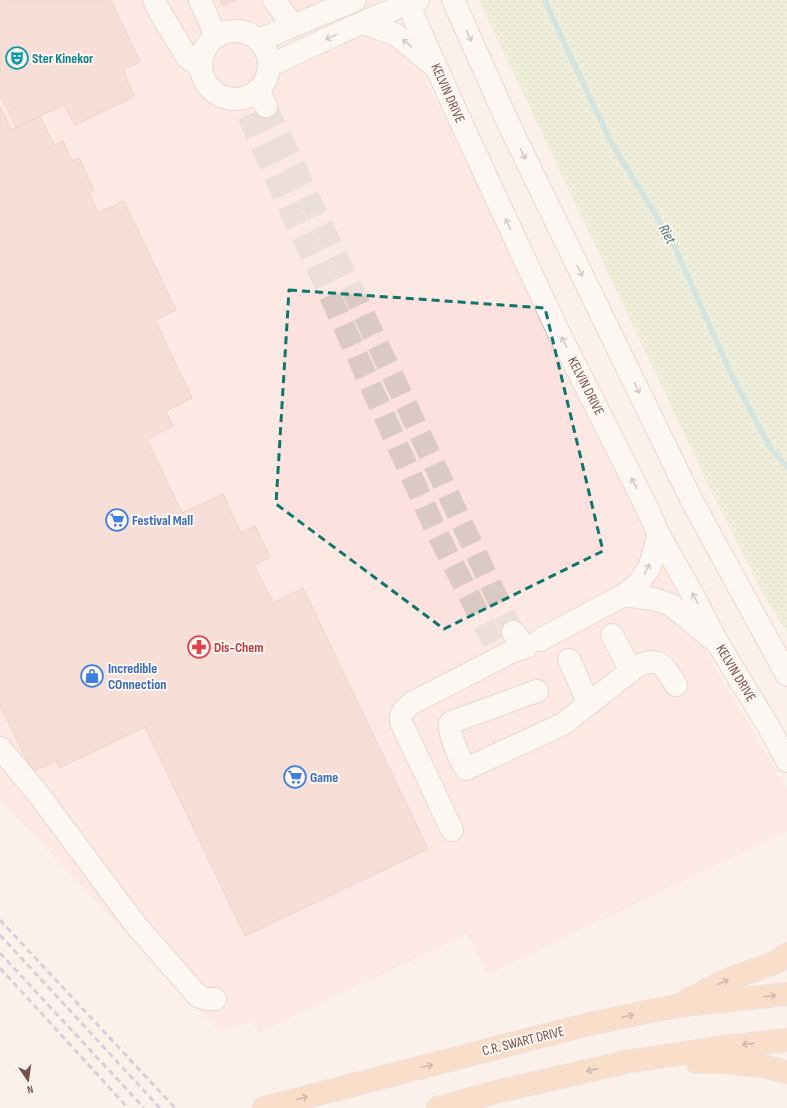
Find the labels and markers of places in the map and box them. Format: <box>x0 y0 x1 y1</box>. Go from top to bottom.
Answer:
theatre icon: Ster Kinekor <box>4 45 30 71</box>
place label: Ster Kinekor <box>32 50 94 67</box>
supermarket icon: Festival Mall <box>104 507 130 533</box>
place label: Festival Mall <box>132 512 193 529</box>
pharmacy icon: Dis-Chem <box>186 634 212 660</box>
place label: Dis-Chem <box>214 639 264 656</box>
place label: Incredible COnnection <box>108 660 166 693</box>
shop icon: Incredible COnnection <box>79 663 105 689</box>
supermarket icon: Game <box>282 764 308 790</box>
place label: Game <box>310 769 338 786</box>

